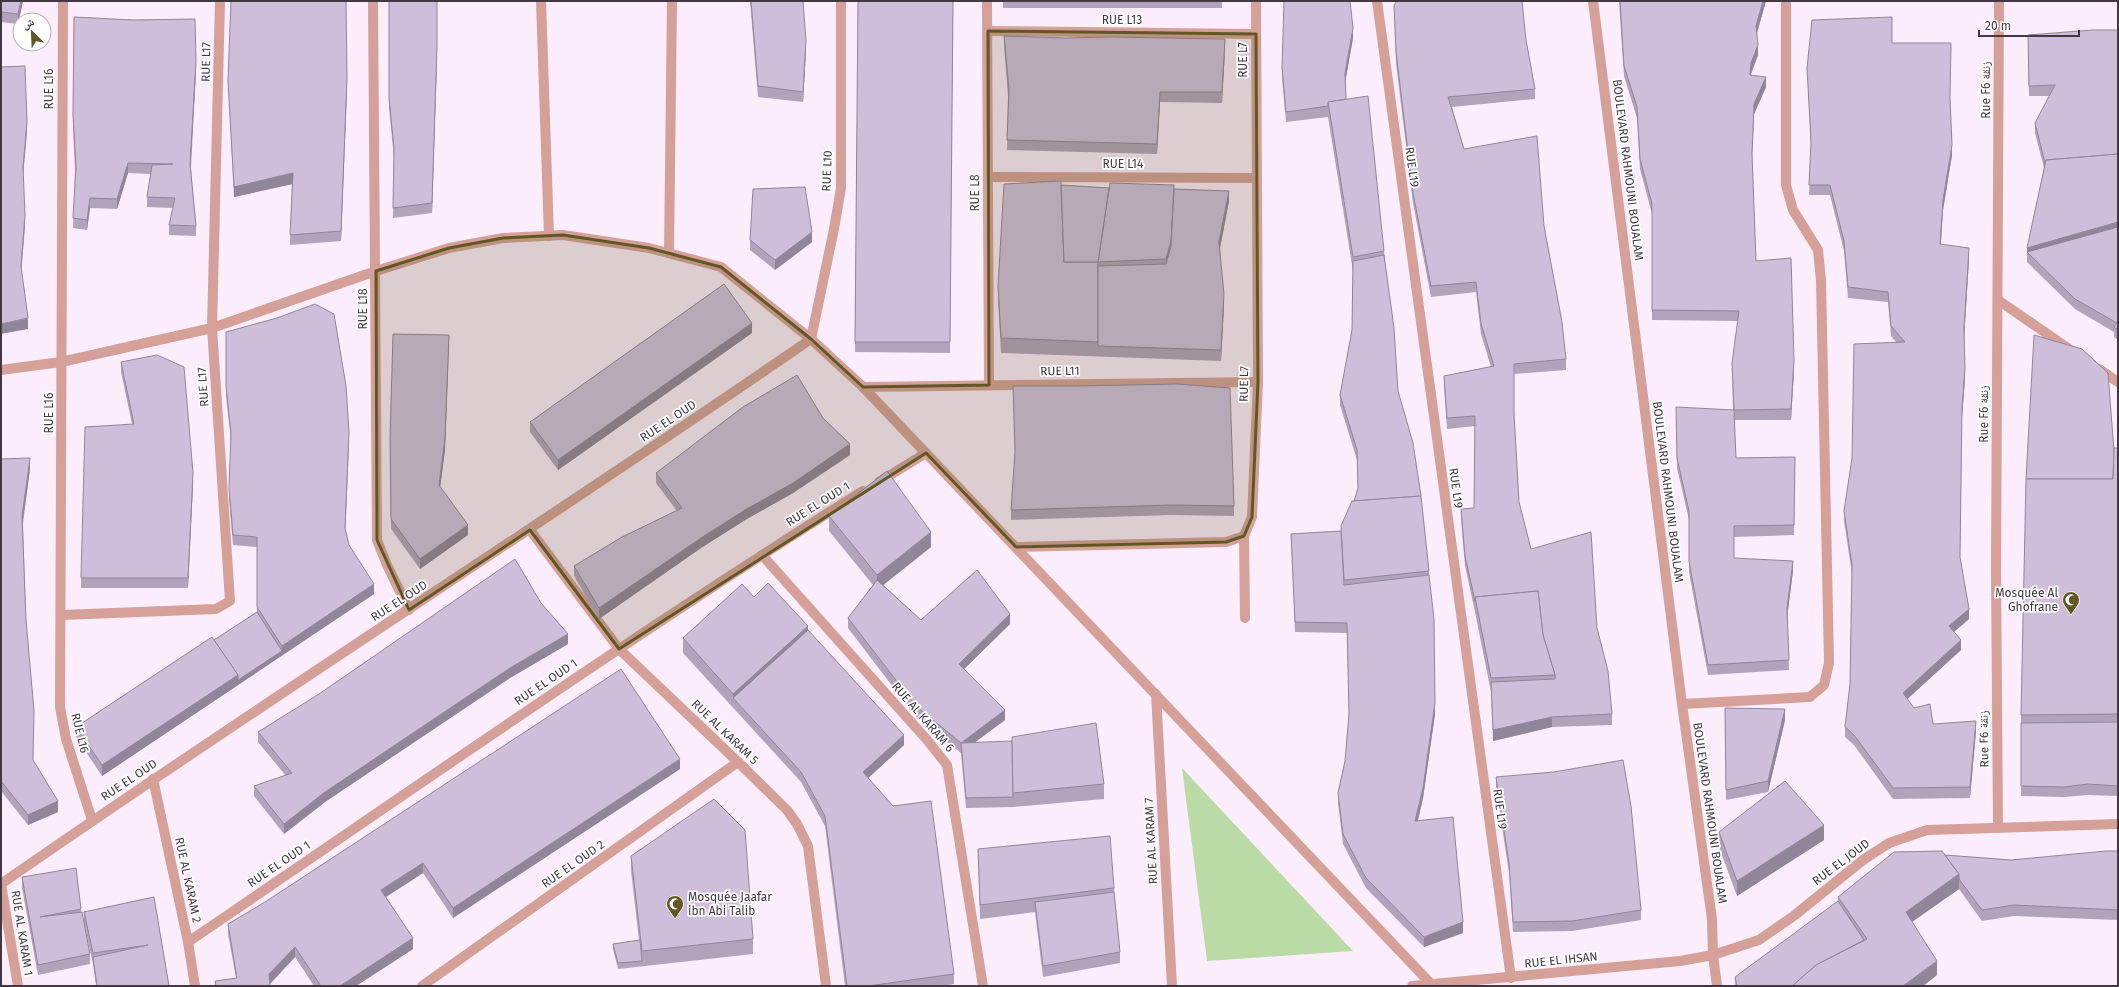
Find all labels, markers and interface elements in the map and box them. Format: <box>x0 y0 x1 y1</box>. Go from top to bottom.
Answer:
north arrow <box>12 12 52 52</box>
scale bar <box>1979 12 2079 38</box>
street label: RUE L13 <box>1102 13 1142 27</box>
text: ش <box>20 15 37 33</box>
text: 20 m <box>1985 19 2011 33</box>
street label: RUE L17 <box>199 42 213 82</box>
street label: RUE L7 <box>1236 42 1250 78</box>
street label: Rue F6 زنقة <box>1979 61 1993 119</box>
street label: RUE L16 <box>42 69 56 109</box>
street label: BOULEVARD RAHMOUNI BOUALAM <box>1610 78 1646 262</box>
street label: RUE L19 <box>1402 146 1422 188</box>
street label: RUE L10 <box>819 150 835 192</box>
street label: RUE L14 <box>1103 157 1144 171</box>
street label: RUE L8 <box>968 174 982 212</box>
street label: RUE L18 <box>356 288 370 330</box>
street label: RUE L11 <box>1040 364 1080 378</box>
street label: RUE L7 <box>1237 366 1251 402</box>
street label: RUE L17 <box>195 367 211 407</box>
street label: Rue F6 زنقة <box>1977 385 1991 443</box>
street label: RUE L16 <box>42 393 56 433</box>
street label: RUE EL OUD <box>637 397 699 445</box>
street label: BOULEVARD RAHMOUNI BOUALAM <box>1650 400 1686 584</box>
street label: RUE L19 <box>1446 467 1466 509</box>
street label: RUE EL OUD 1 <box>783 479 853 529</box>
street label: RUE EL OUD <box>368 577 430 624</box>
place label: Mosquée Al Ghofrane <box>1995 586 2058 614</box>
mosque icon: Mosquée Al Ghofrane <box>2061 590 2081 615</box>
street label: RUE EL OUD 1 <box>512 656 580 708</box>
street label: RUE AL KARAM 6 <box>889 679 957 755</box>
street label: RUE AL KARAM 5 <box>689 697 761 767</box>
street label: Rue F6 زنقة <box>1976 710 1991 768</box>
street label: RUE L16 <box>68 711 92 755</box>
street label: BOULEVARD RAHMOUNI BOUALAM <box>1690 722 1730 904</box>
street label: RUE EL OUD <box>98 756 160 804</box>
street label: RUE L19 <box>1490 788 1510 830</box>
street label: RUE AL KARAM 7 <box>1142 797 1160 885</box>
street label: RUE AL KARAM 2 <box>172 836 204 924</box>
street label: RUE EL JOUD <box>1810 836 1873 888</box>
street label: RUE EL OUD 2 <box>539 837 607 891</box>
street label: RUE EL OUD 1 <box>245 838 313 890</box>
street label: RUE AL KARAM 1 <box>8 889 36 977</box>
place label: Mosquée Jaafar ibn Abi Talib <box>688 890 772 918</box>
mosque icon: Mosquée Jaafar ibn Abi Talib <box>665 894 685 919</box>
street label: RUE EL IHSAN <box>1524 949 1598 971</box>

